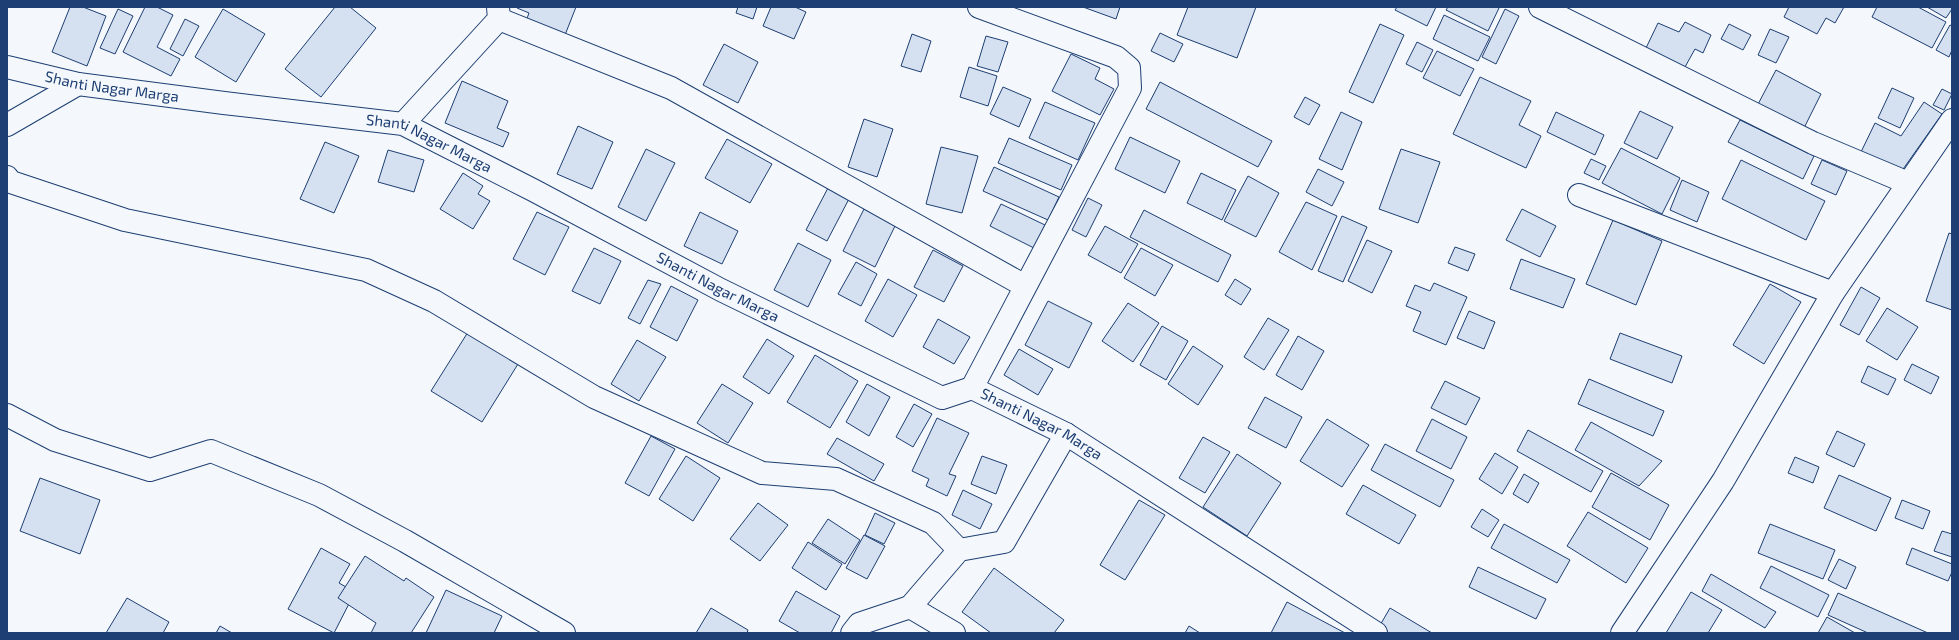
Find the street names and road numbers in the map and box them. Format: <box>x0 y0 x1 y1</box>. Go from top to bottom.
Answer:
street label: Shanti Nagar Marga <box>43 66 180 105</box>
street label: Shanti Nagar Marga <box>365 110 495 176</box>
street label: Shanti Nagar Marga <box>654 247 782 325</box>
street label: Shanti Nagar Marga <box>978 384 1106 463</box>

